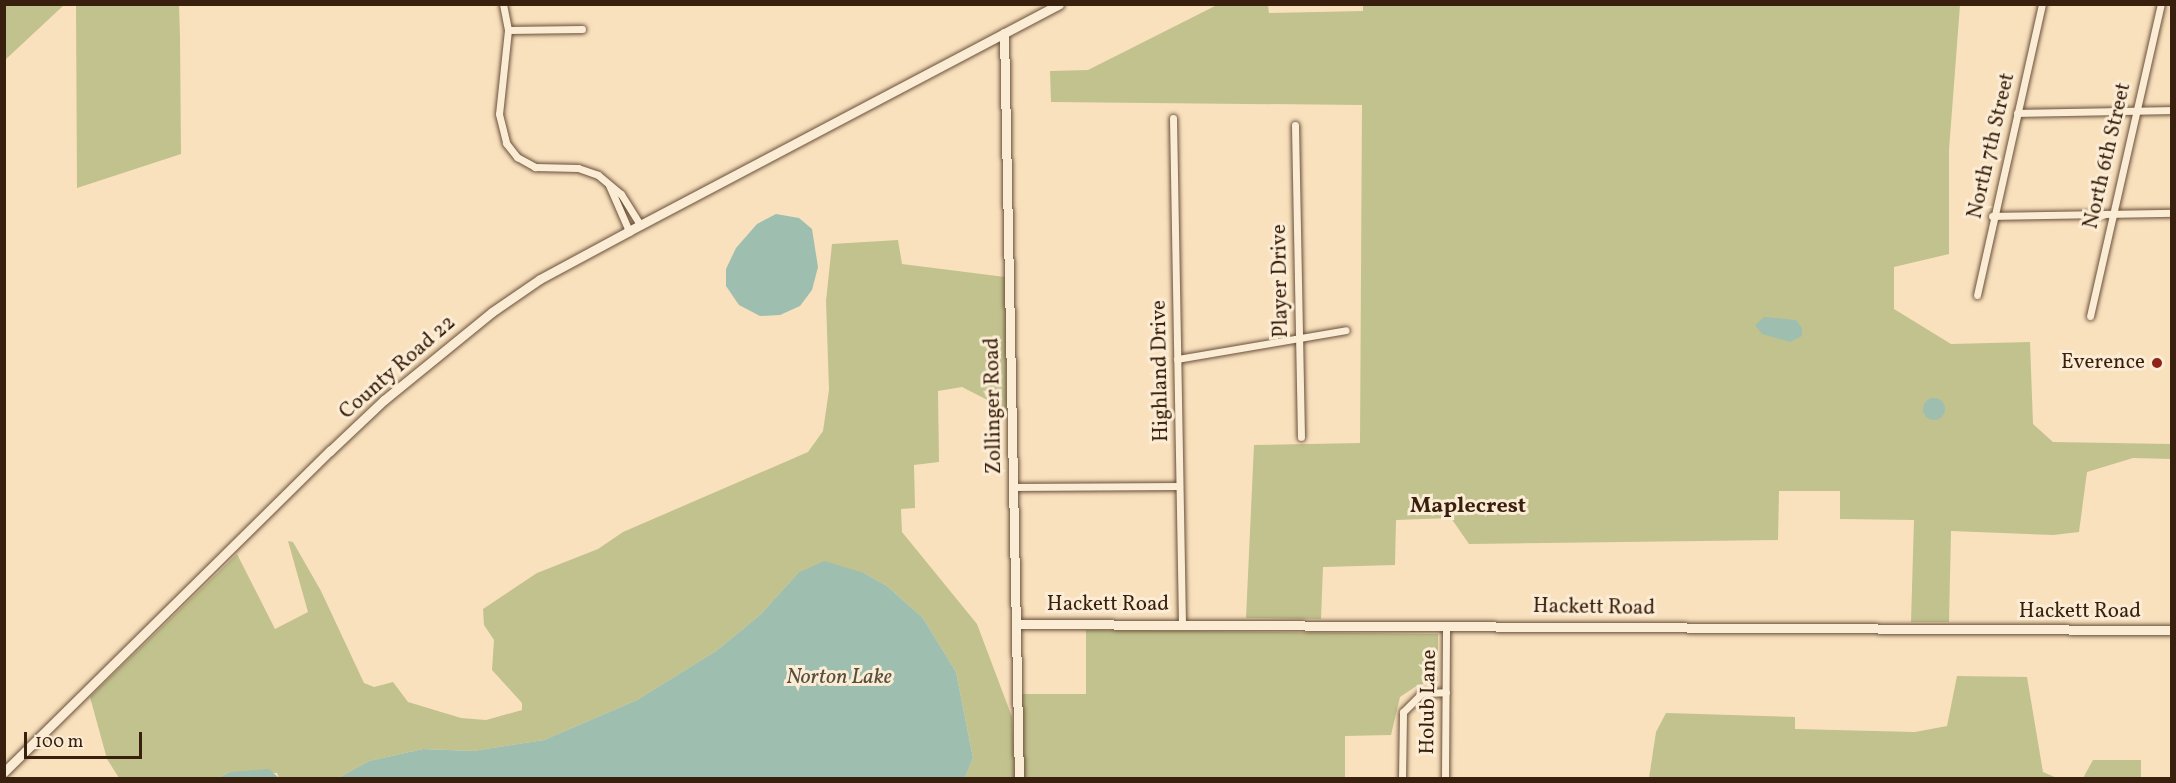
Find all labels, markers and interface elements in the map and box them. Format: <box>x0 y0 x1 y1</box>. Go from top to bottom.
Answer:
street label: North 7th Street <box>1963 71 2021 221</box>
street label: North 6th Street <box>2079 80 2137 232</box>
street label: Player Drive <box>1267 224 1295 338</box>
street label: Highland Drive <box>1147 300 1175 442</box>
street label: County Road 22 <box>335 310 461 426</box>
street label: Zollinger Road <box>980 337 1008 475</box>
place label: Everence <box>2061 350 2145 376</box>
marker: Everence <box>2150 356 2164 370</box>
district label: Maplecrest <box>1410 494 1526 520</box>
street label: Hackett Road <box>1047 592 1169 618</box>
street label: Hackett Road <box>1533 594 1655 622</box>
street label: Hackett Road <box>2019 599 2141 625</box>
street label: Holub Lane <box>1415 649 1443 755</box>
water label: Norton Lake <box>786 665 892 691</box>
scale bar <box>27 720 146 758</box>
text: 100 m <box>35 730 84 755</box>

